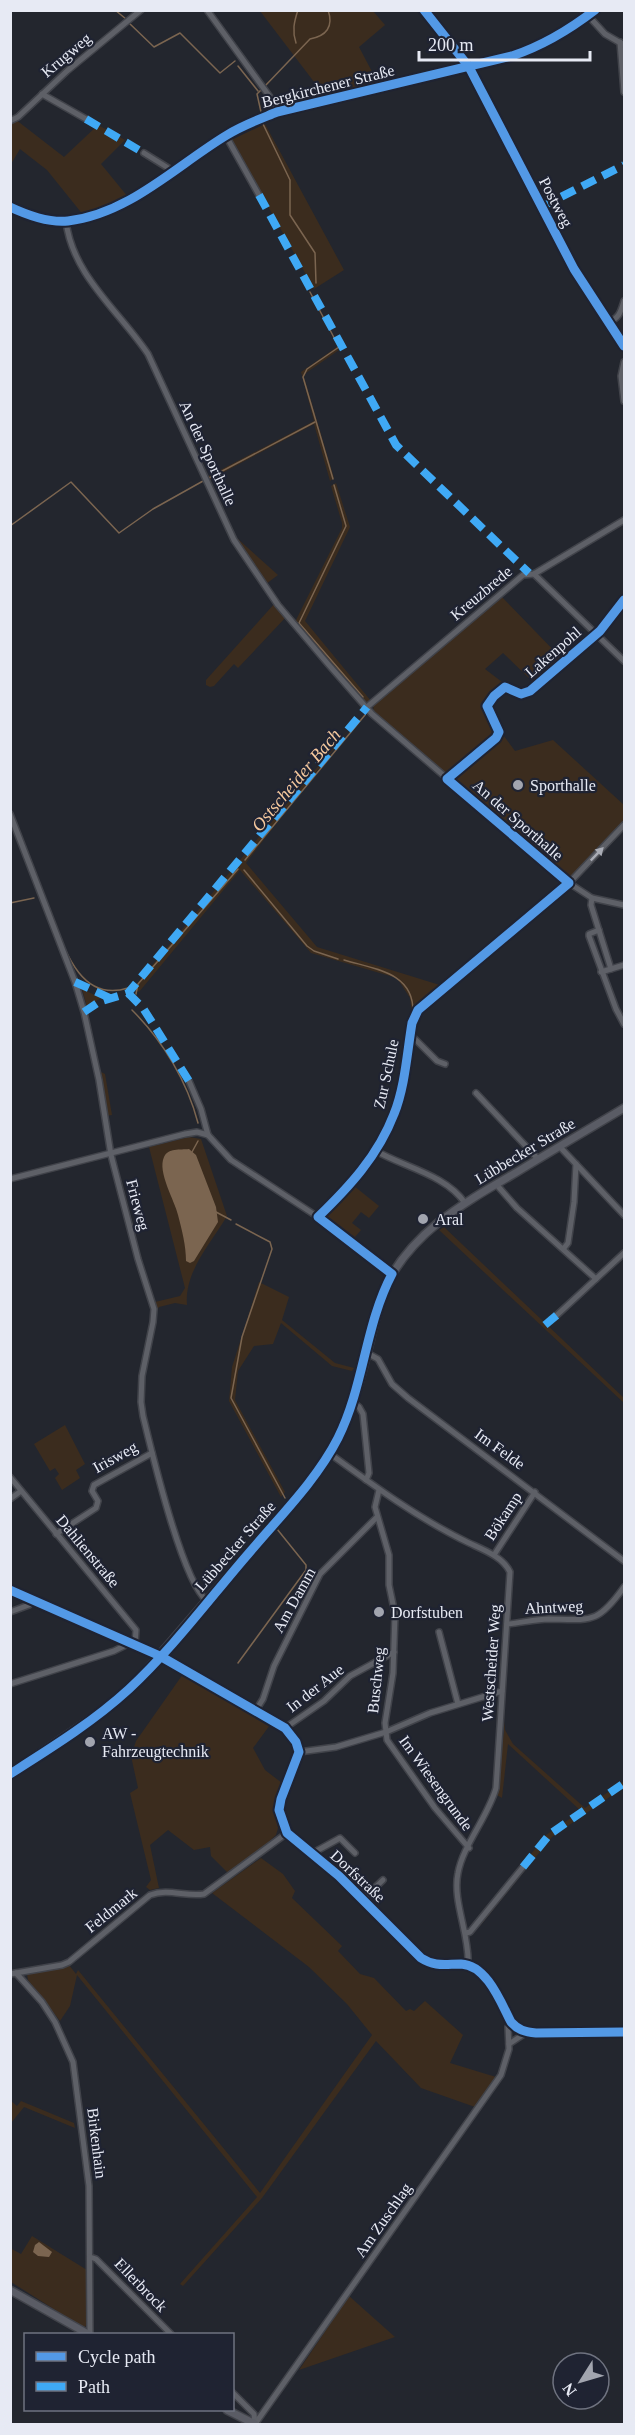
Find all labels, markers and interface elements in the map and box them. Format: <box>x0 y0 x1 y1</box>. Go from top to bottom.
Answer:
scale bar <box>419 24 590 62</box>
street label: Krugweg <box>38 29 95 81</box>
text: 200 m <box>428 35 474 55</box>
street label: Bergkirchener Straße <box>260 61 396 112</box>
street label: Postweg <box>535 174 576 230</box>
street label: An der Sporthalle <box>175 398 240 509</box>
street label: Kreuzbrede <box>447 563 515 623</box>
street label: Lakenpohl <box>522 623 585 682</box>
water label: Ostscheider Bach <box>247 725 345 835</box>
street label: An der Sporthalle <box>469 776 567 864</box>
place label: Sporthalle <box>530 777 596 795</box>
marker: Sporthalle <box>511 778 525 792</box>
one-way arrow <box>589 847 603 861</box>
street label: Zur Schule <box>370 1038 402 1110</box>
street label: Lübbecker Straße <box>472 1115 578 1187</box>
street label: Frieweg <box>122 1177 153 1233</box>
place label: Aral <box>435 1211 464 1228</box>
marker: Aral <box>416 1212 430 1226</box>
street label: Im Felde <box>472 1425 528 1473</box>
street label: Irisweg <box>90 1438 141 1477</box>
street label: Bökamp <box>481 1489 526 1544</box>
street label: Lübbecker Straße <box>191 1498 279 1594</box>
street label: Dahlienstraße <box>53 1512 123 1590</box>
street label: Am Damm <box>269 1564 319 1635</box>
street label: Ahntweg <box>524 1597 584 1618</box>
place label: Dorfstuben <box>391 1604 463 1621</box>
street label: Westscheider Weg <box>478 1604 505 1722</box>
marker: Dorfstuben <box>372 1605 386 1619</box>
street label: Buschweg <box>364 1646 389 1714</box>
street label: In der Aue <box>283 1661 347 1715</box>
place label: AW - Fahrzeugtechnik <box>102 1725 209 1761</box>
street label: Im Wiesengrunde <box>395 1732 476 1834</box>
marker: AW - Fahrzeugtechnik <box>83 1735 97 1749</box>
street label: Dorfstraße <box>327 1846 389 1906</box>
street label: Feldmark <box>82 1884 140 1936</box>
street label: Birkenhain <box>84 2107 110 2179</box>
street label: Am Zuschlag <box>351 2180 416 2261</box>
street label: Ellerbrock <box>111 2255 171 2315</box>
legend <box>24 2333 234 2411</box>
text: Cycle path <box>78 2347 155 2367</box>
north arrow <box>551 2351 611 2411</box>
text: Path <box>78 2377 110 2397</box>
text: N <box>559 2380 580 2399</box>

